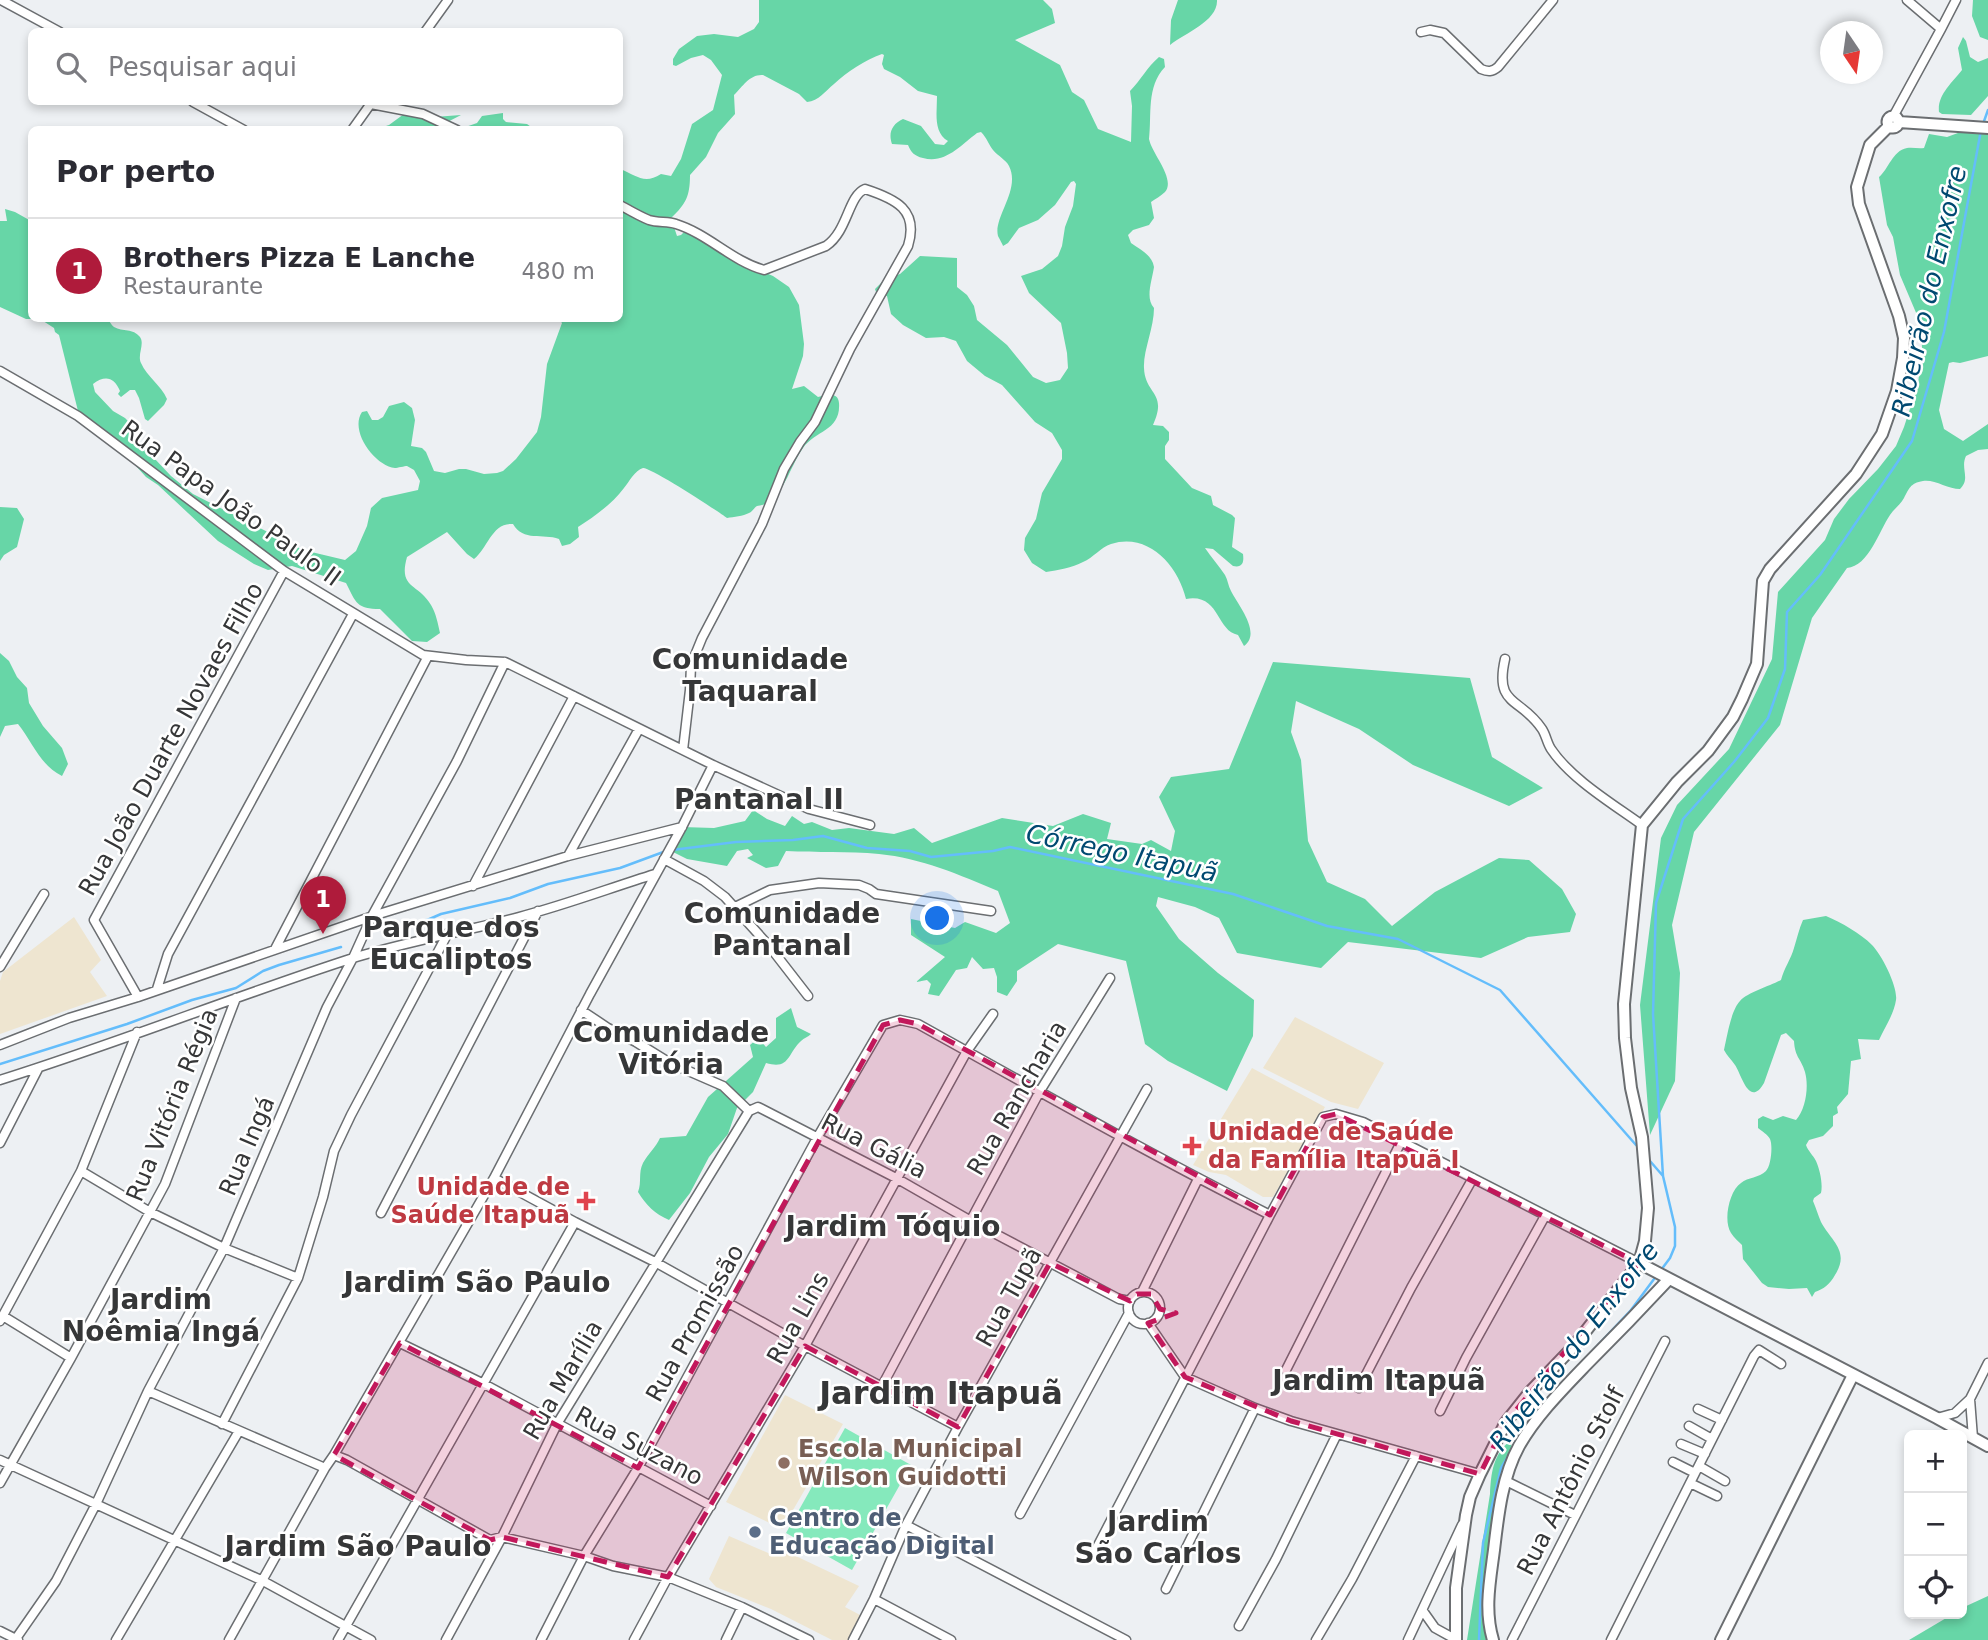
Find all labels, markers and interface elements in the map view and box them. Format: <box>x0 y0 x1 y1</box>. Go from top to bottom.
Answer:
north arrow <box>1820 21 1883 84</box>
search box <box>28 28 623 105</box>
icon: search <box>52 48 90 86</box>
text: Pesquisar aqui <box>108 52 297 82</box>
text: Por perto <box>56 154 215 189</box>
water label: Ribeirão do Enxofre <box>1886 163 1972 419</box>
text: Brothers Pizza E Lanche <box>123 243 475 273</box>
text: 1 <box>71 258 87 284</box>
text: 480 m <box>521 258 595 284</box>
text: Restaurante <box>123 273 263 299</box>
street label: Rua Papa João Paulo II <box>116 414 346 592</box>
street label: Rua João Duarte Novaes Filho <box>73 578 269 900</box>
district label: Comunidade Taquaral <box>652 643 848 708</box>
district label: Pantanal II <box>674 783 844 816</box>
water label: Córrego Itapuã <box>1024 818 1220 888</box>
pin: 1 <box>300 876 346 934</box>
district label: Comunidade Pantanal <box>684 897 880 962</box>
your location <box>920 901 954 935</box>
district label: Parque dos Eucaliptos <box>362 911 540 976</box>
street label: Rua Vitória Régia <box>121 1004 223 1206</box>
district label: Comunidade Vitória <box>573 1016 769 1081</box>
street label: Rua Rancharia <box>961 1016 1073 1180</box>
street label: Rua Ingá <box>214 1092 280 1200</box>
street label: Rua Gália <box>817 1108 931 1184</box>
place label: Unidade de Saúde da Família Itapuã I <box>1208 1118 1460 1174</box>
marker: Unidade de Saúde da Família Itapuã I <box>1182 1136 1202 1156</box>
place label: Unidade de Saúde Itapuã <box>391 1173 570 1229</box>
marker: Unidade de Saúde Itapuã <box>576 1191 596 1211</box>
district label: Jardim Tóquio <box>783 1210 1001 1243</box>
water label: Ribeirão do Enxofre <box>1483 1236 1665 1456</box>
street label: Rua Promissão <box>640 1239 750 1407</box>
street label: Rua Tupã <box>970 1242 1048 1352</box>
district label: Jardim São Paulo <box>341 1266 611 1299</box>
street label: Rua Lins <box>761 1267 835 1369</box>
district label: Jardim Noêmia Ingá <box>62 1283 260 1348</box>
street label: Rua Marília <box>518 1315 608 1445</box>
district label: Jardim Itapuã <box>1270 1364 1486 1397</box>
district label: Jardim Itapuã <box>817 1374 1063 1412</box>
street label: Rua Antônio Stolf <box>1511 1382 1631 1580</box>
street label: Rua Suzano <box>570 1401 708 1491</box>
map controls <box>1904 1430 1967 1619</box>
button: + <box>1904 1430 1967 1493</box>
place label: Escola Municipal Wilson Guidotti <box>798 1435 1023 1491</box>
marker: Escola Municipal Wilson Guidotti <box>776 1455 792 1471</box>
button: − <box>1904 1493 1967 1556</box>
place label: Centro de Educação Digital <box>769 1504 995 1560</box>
district label: Jardim São Carlos <box>1075 1505 1241 1570</box>
marker: Centro de Educação Digital <box>747 1524 763 1540</box>
district label: Jardim São Paulo <box>222 1530 492 1563</box>
button: locate <box>1904 1556 1967 1619</box>

